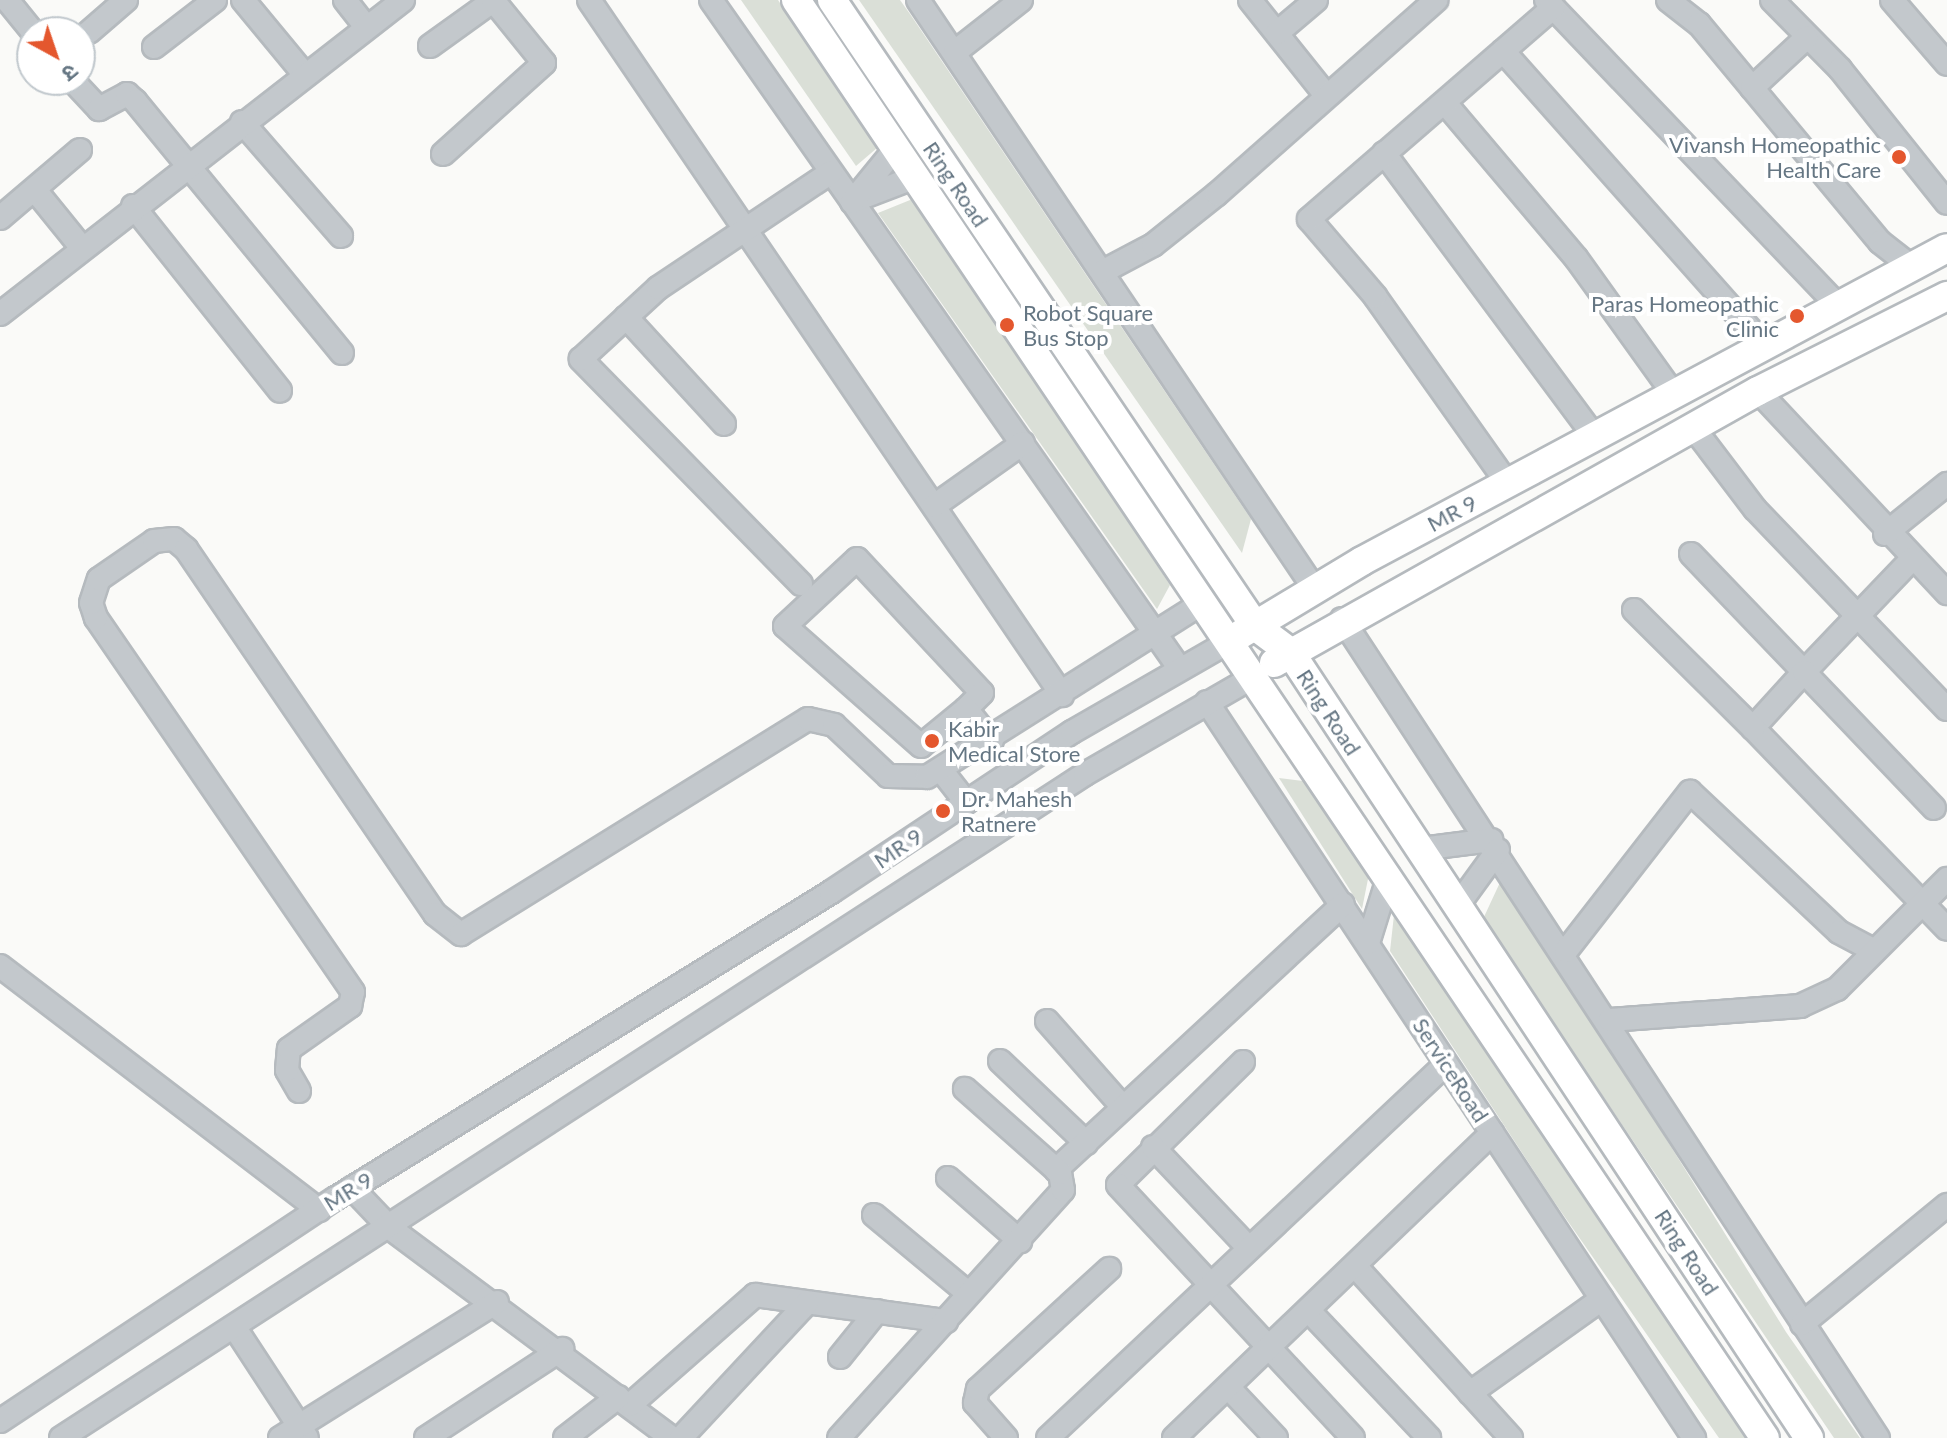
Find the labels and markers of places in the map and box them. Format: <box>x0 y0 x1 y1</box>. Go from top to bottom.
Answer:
place label: Vivansh Homeopathic Health Care <box>1669 131 1881 182</box>
marker: Vivansh Homeopathic Health Care <box>1888 146 1910 168</box>
place label: Paras Homeopathic Clinic <box>1591 290 1779 342</box>
place label: Robot Square Bus Stop <box>1023 299 1153 350</box>
marker: Paras Homeopathic Clinic <box>1786 305 1808 327</box>
marker: Robot Square Bus Stop <box>998 316 1016 334</box>
place label: Kabir Medical Store <box>948 715 1080 766</box>
marker: Kabir Medical Store <box>923 732 941 750</box>
place label: Dr. Mahesh Ratnere <box>961 785 1072 836</box>
marker: Dr. Mahesh Ratnere <box>932 800 954 822</box>

